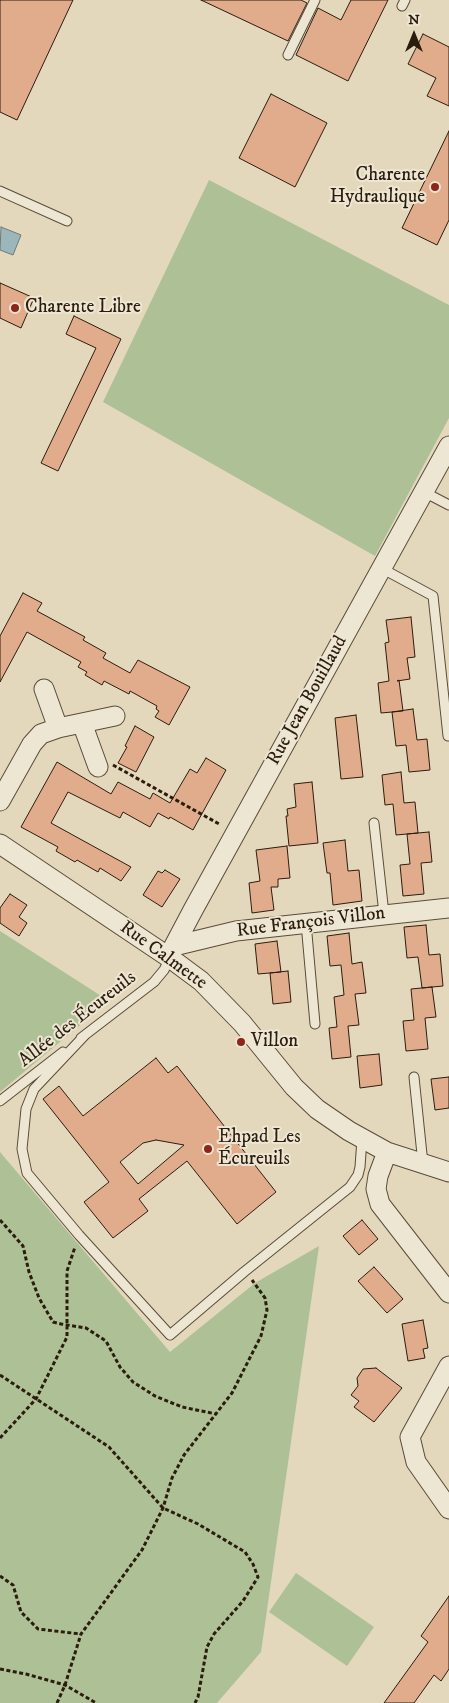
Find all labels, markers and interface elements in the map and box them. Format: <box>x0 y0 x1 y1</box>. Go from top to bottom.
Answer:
north arrow <box>389 10 439 60</box>
text: N <box>408 11 420 29</box>
place label: Charente Hydraulique <box>330 165 425 209</box>
marker: Charente Hydraulique <box>429 181 441 193</box>
place label: Charente Libre <box>25 297 141 319</box>
marker: Charente Libre <box>9 302 21 314</box>
street label: Rue Jean Bouillaud <box>263 632 353 770</box>
street label: Rue François Villon <box>235 903 387 943</box>
street label: Rue Calmette <box>115 917 211 995</box>
street label: Allée des Écureuils <box>15 967 141 1073</box>
place label: Villon <box>251 1031 298 1053</box>
marker: Villon <box>235 1036 247 1048</box>
place label: Ehpad Les Écureuils <box>218 1127 300 1171</box>
marker: Ehpad Les Écureuils <box>202 1143 214 1155</box>

